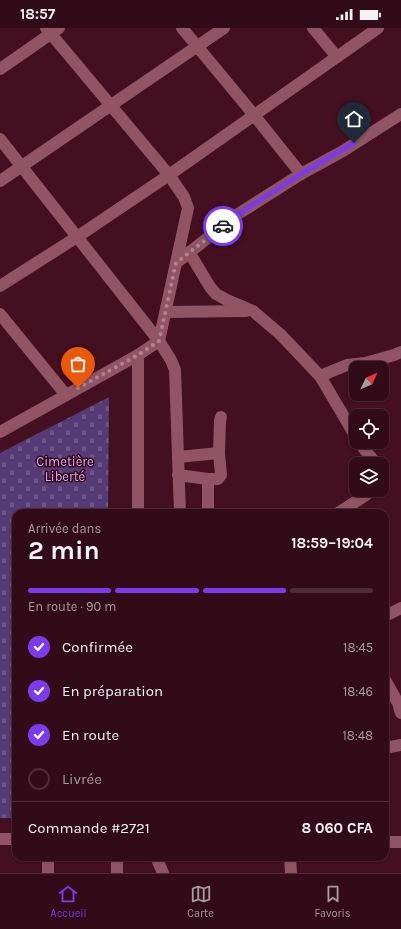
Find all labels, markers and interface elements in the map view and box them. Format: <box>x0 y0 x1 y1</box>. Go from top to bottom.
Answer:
text: 18:57 <box>20 5 55 23</box>
pin <box>337 102 371 143</box>
icon: home <box>343 108 365 130</box>
courier <box>203 206 243 246</box>
icon: car <box>212 215 234 237</box>
pin <box>61 347 95 388</box>
icon: bag <box>67 353 89 375</box>
north arrow <box>349 361 389 401</box>
map controls <box>349 361 389 497</box>
button: locate <box>349 409 389 449</box>
park label: Cimetière Liberté <box>36 454 94 484</box>
button: layers <box>349 457 389 497</box>
text: Arrivée dans <box>28 521 101 536</box>
text: 18:59–19:04 <box>291 534 373 552</box>
text: 2 min <box>28 535 100 566</box>
text: En route · 90 m <box>28 599 116 614</box>
icon: check <box>28 636 50 658</box>
text: Confirmée <box>62 638 133 656</box>
text: 18:45 <box>343 640 373 655</box>
icon: check <box>28 680 50 702</box>
text: En préparation <box>62 682 163 700</box>
text: 18:46 <box>343 684 373 699</box>
icon: check <box>28 724 50 746</box>
text: En route <box>62 726 119 744</box>
text: 18:48 <box>342 728 373 743</box>
text: Livrée <box>62 770 102 788</box>
text: Commande #2721 <box>28 819 150 837</box>
text: 8 060 CFA <box>302 819 373 837</box>
tab: Accueil <box>50 883 87 920</box>
tab: Carte <box>187 883 214 920</box>
tab: Favoris <box>315 883 351 920</box>

